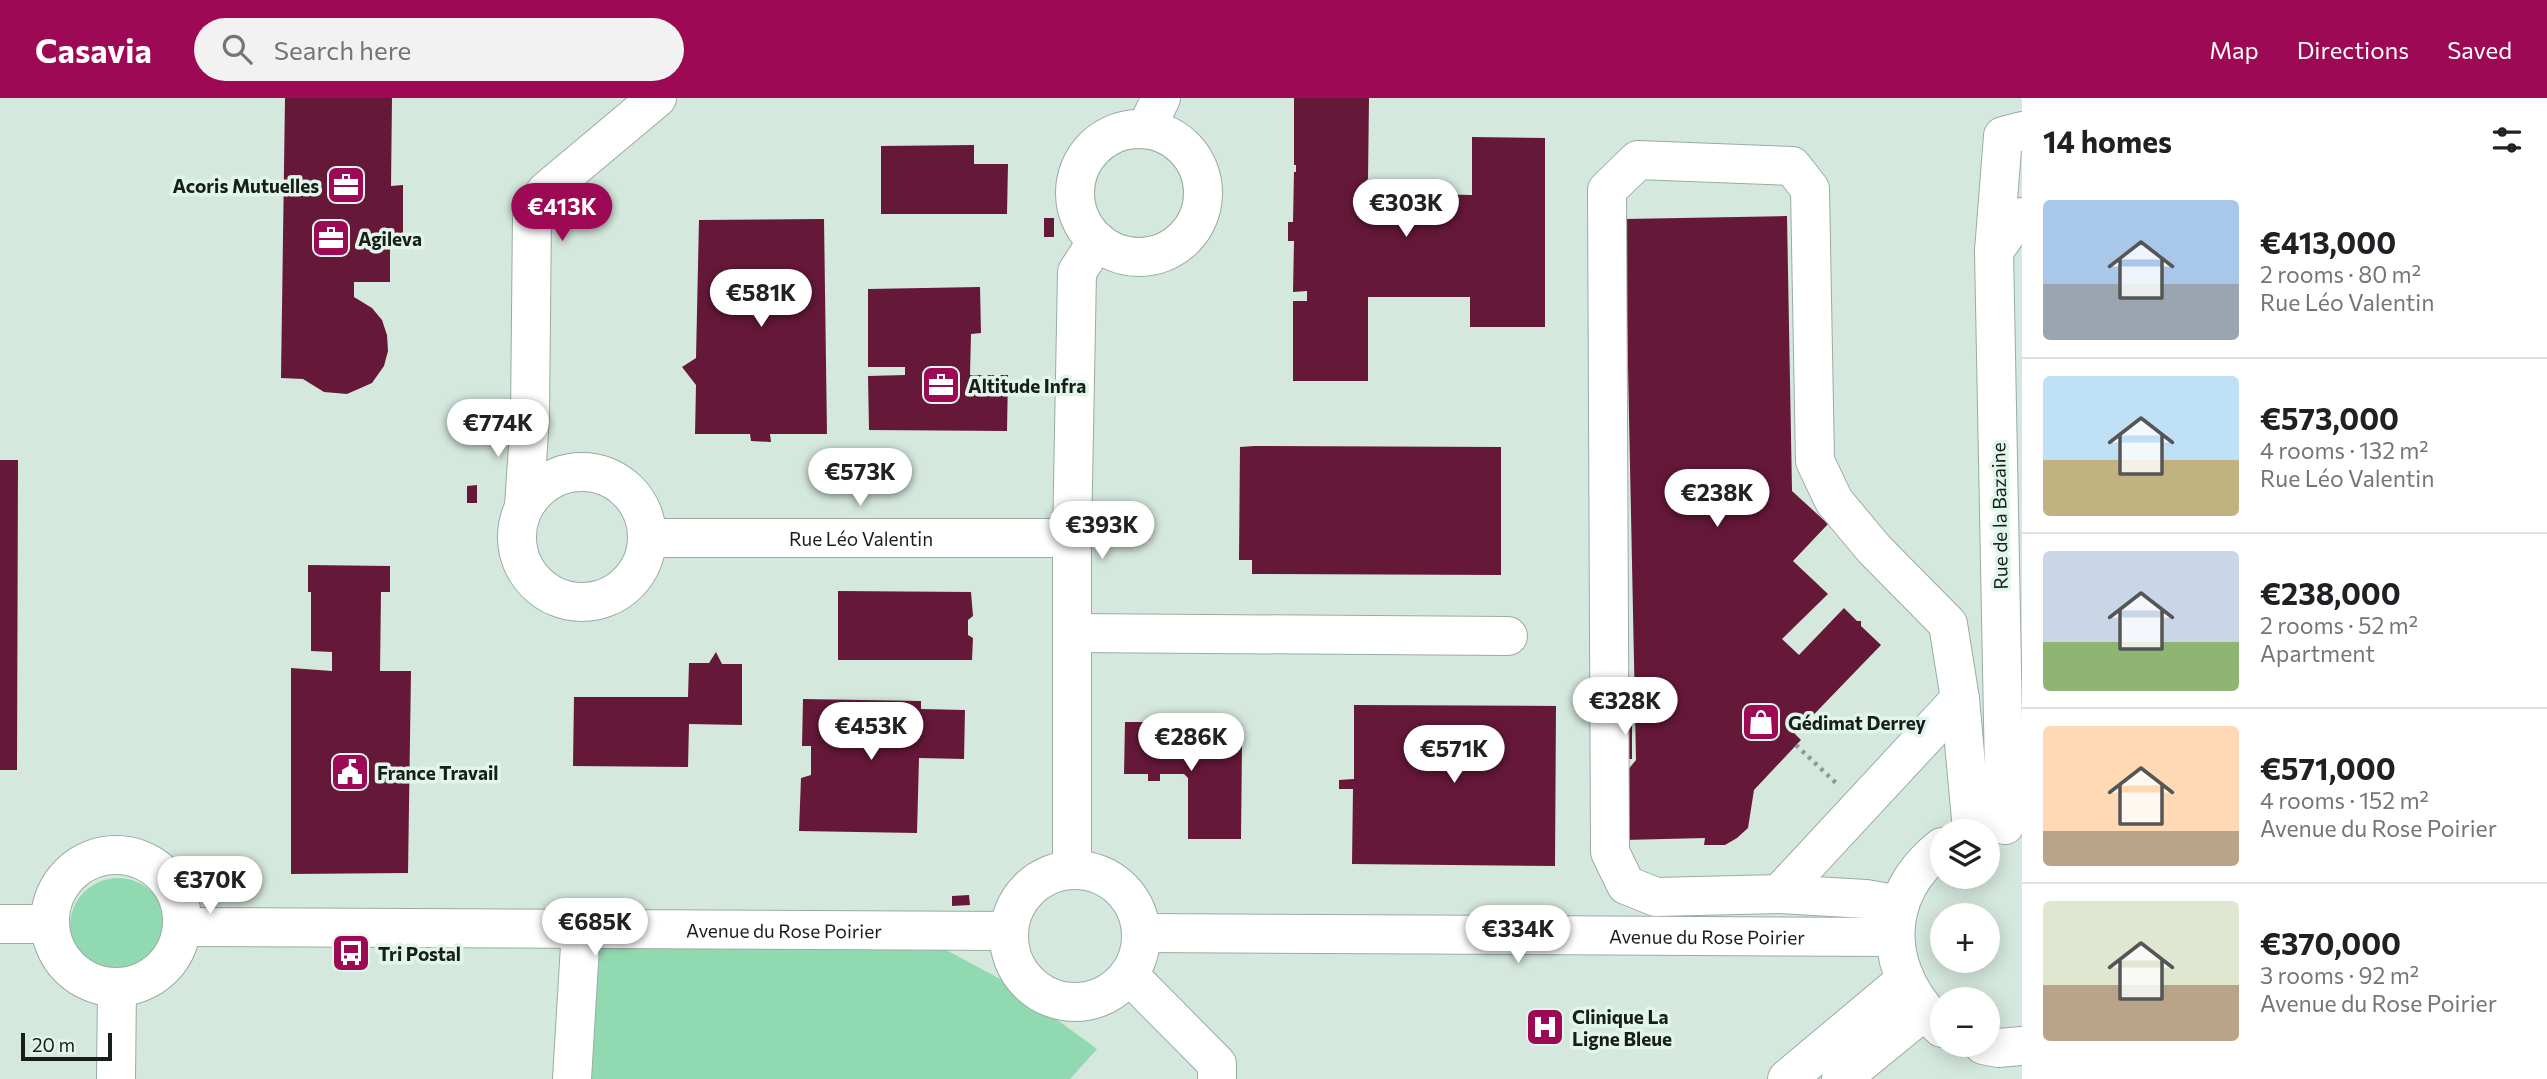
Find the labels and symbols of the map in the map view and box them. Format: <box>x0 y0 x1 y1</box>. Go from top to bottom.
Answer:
office icon: Acoris Mutuelles <box>325 164 367 206</box>
place label: Acoris Mutuelles <box>173 174 319 197</box>
pin: €303K <box>1357 180 1455 239</box>
pin: €413K <box>513 184 611 243</box>
office icon: Agileva <box>310 217 352 259</box>
place label: Agileva <box>358 227 422 250</box>
pin: €581K <box>712 270 810 329</box>
office icon: Altitude Infra <box>920 364 962 406</box>
place label: Altitude Infra <box>968 374 1086 397</box>
pin: €774K <box>449 400 547 459</box>
street label: Rue de la Bazaine <box>1986 442 2012 590</box>
pin: €573K <box>811 448 909 508</box>
pin: €238K <box>1668 470 1766 529</box>
pin: €393K <box>1053 502 1151 561</box>
street label: Rue Léo Valentin <box>789 527 933 550</box>
pin: €328K <box>1576 678 1674 737</box>
shop icon: Gédimat Derrey <box>1740 701 1782 743</box>
pin: €453K <box>822 702 920 762</box>
place label: Gédimat Derrey <box>1788 711 1927 734</box>
pin: €286K <box>1142 714 1240 773</box>
pin: €571K <box>1405 726 1503 785</box>
public building icon: France Travail <box>329 751 371 793</box>
place label: France Travail <box>377 761 498 784</box>
pin: €370K <box>161 856 259 916</box>
pin: €685K <box>546 898 644 958</box>
pin: €334K <box>1469 906 1567 965</box>
street label: Avenue du Rose Poirier <box>686 918 882 942</box>
street label: Avenue du Rose Poirier <box>1609 924 1805 948</box>
bus stop icon: Tri Postal <box>330 932 372 974</box>
place label: Tri Postal <box>378 942 461 965</box>
place label: Clinique La Ligne Bleue <box>1572 1005 1672 1050</box>
hospital icon: Clinique La Ligne Bleue <box>1524 1006 1566 1048</box>
scale bar <box>21 1030 112 1062</box>

